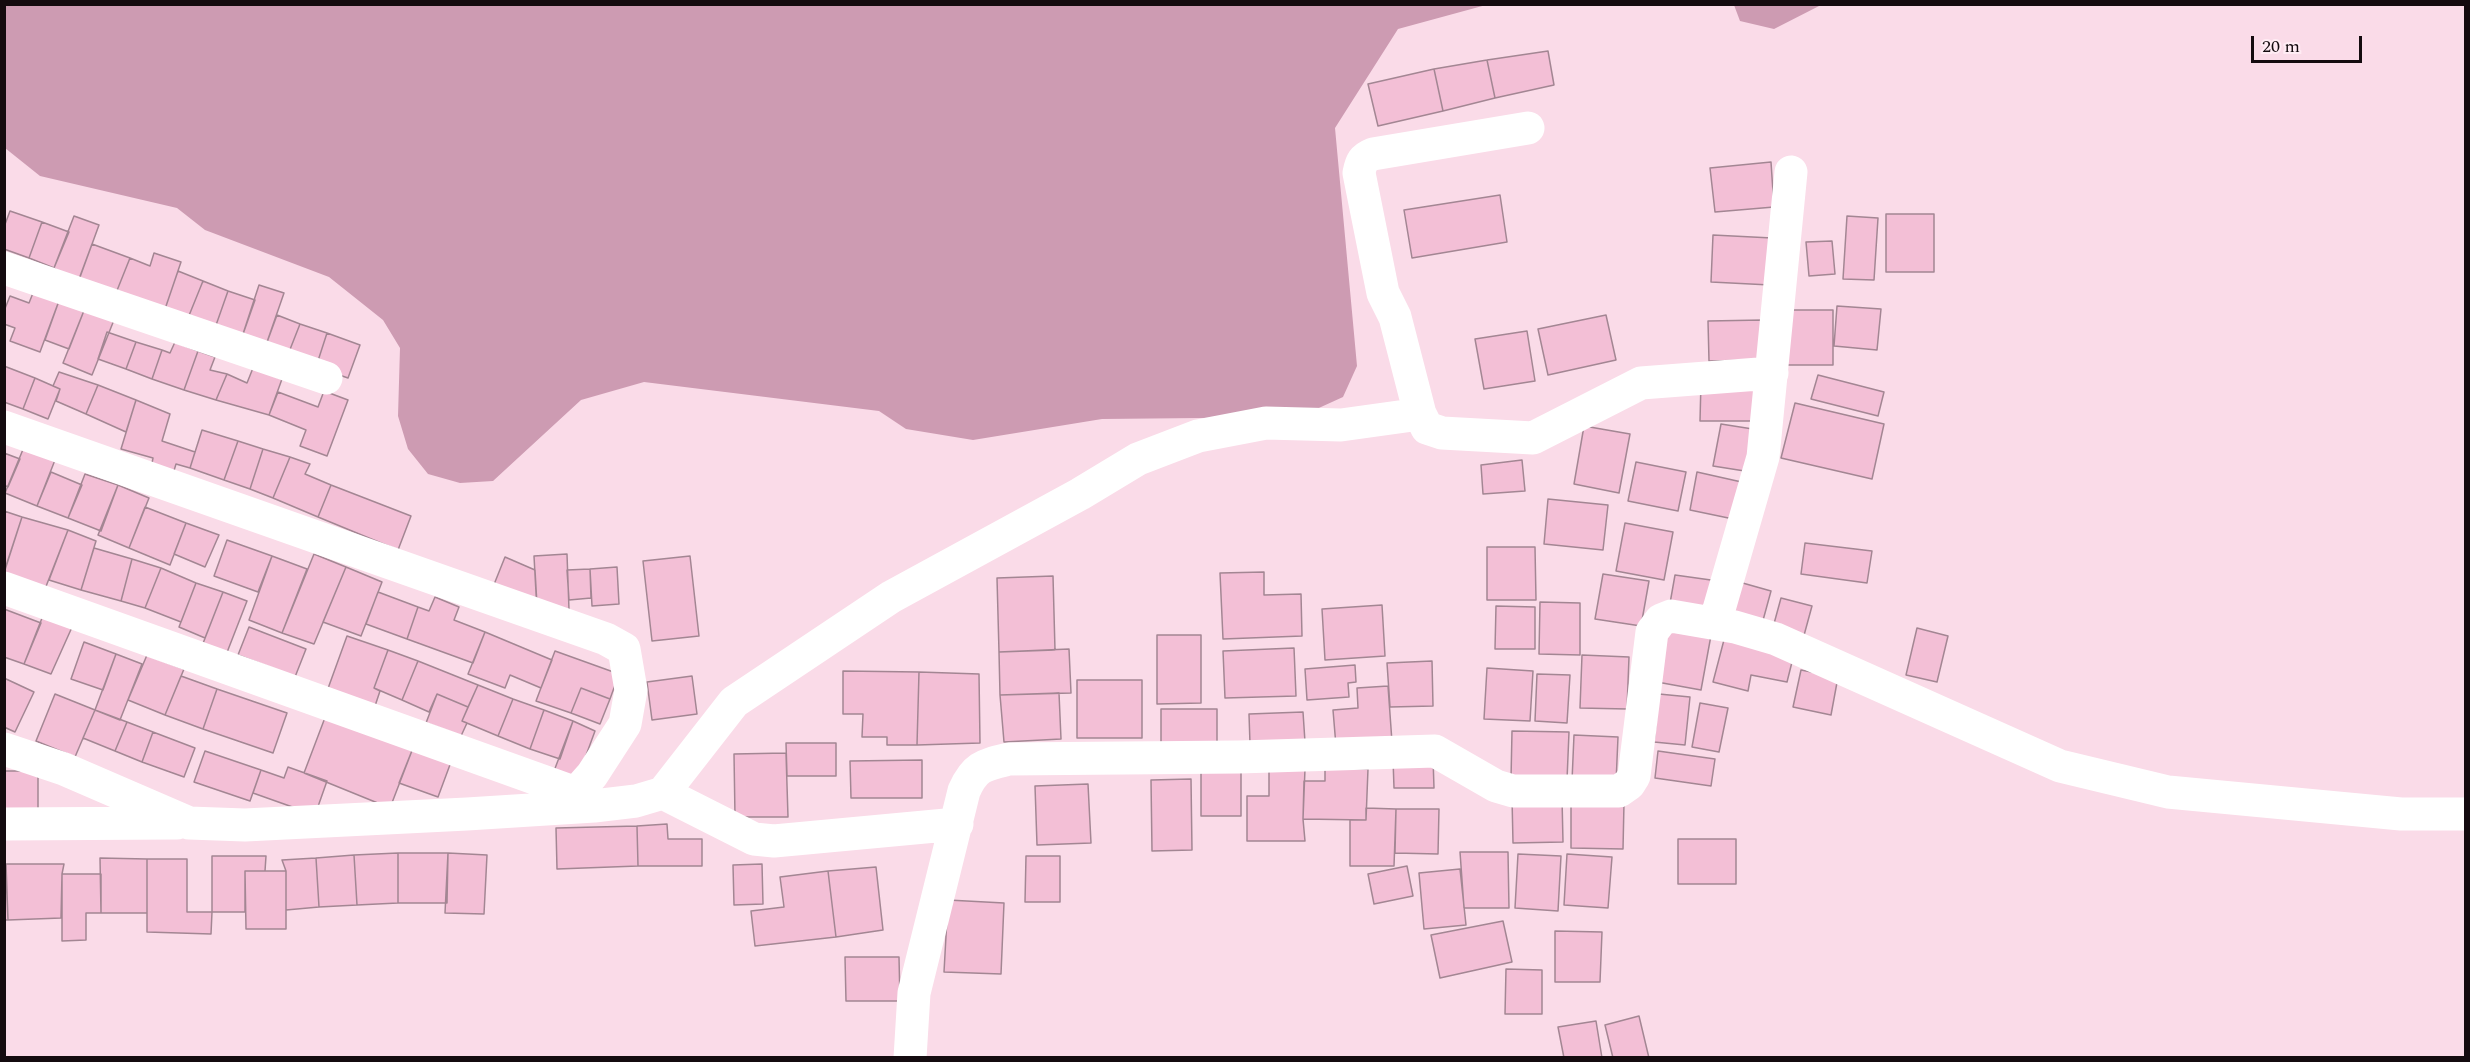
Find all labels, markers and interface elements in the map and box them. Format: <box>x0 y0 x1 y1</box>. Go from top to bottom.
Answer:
scale bar <box>2254 24 2365 62</box>
text: 20 m <box>2262 33 2300 60</box>

